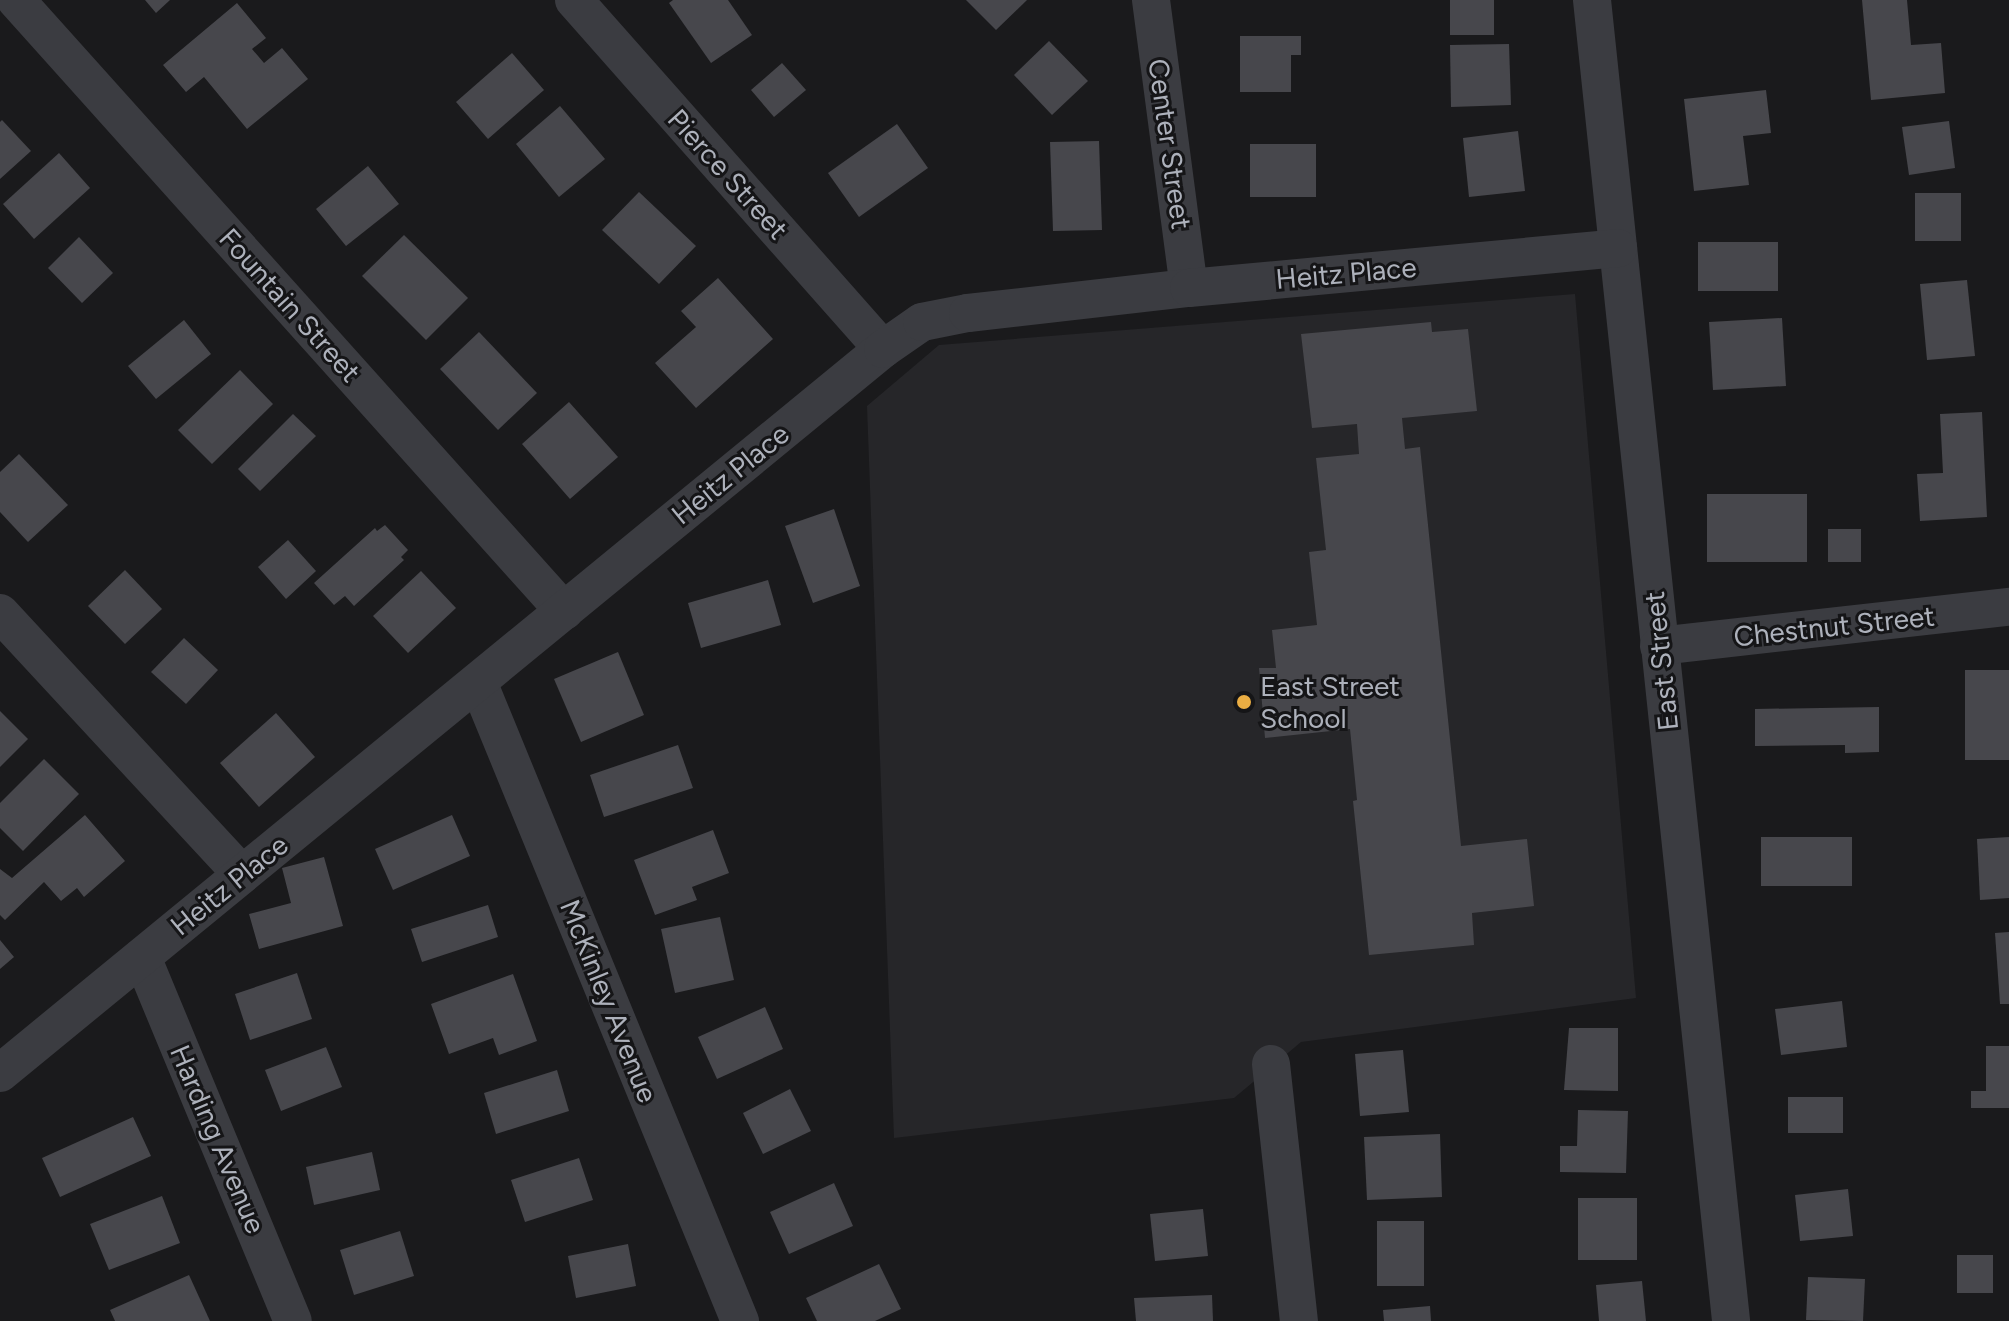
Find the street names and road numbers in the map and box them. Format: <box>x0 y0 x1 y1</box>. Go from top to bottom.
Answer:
street label: Center Street <box>1141 57 1199 231</box>
street label: Pierce Street <box>661 102 795 246</box>
street label: Fountain Street <box>212 221 368 389</box>
street label: Heitz Place <box>1274 250 1418 296</box>
street label: Heitz Place <box>665 417 795 531</box>
street label: East Street <box>1637 590 1685 732</box>
street label: Chestnut Street <box>1732 599 1936 653</box>
street label: Heitz Place <box>164 828 294 942</box>
street label: McKinley Avenue <box>553 895 665 1107</box>
street label: Harding Avenue <box>163 1040 273 1238</box>

